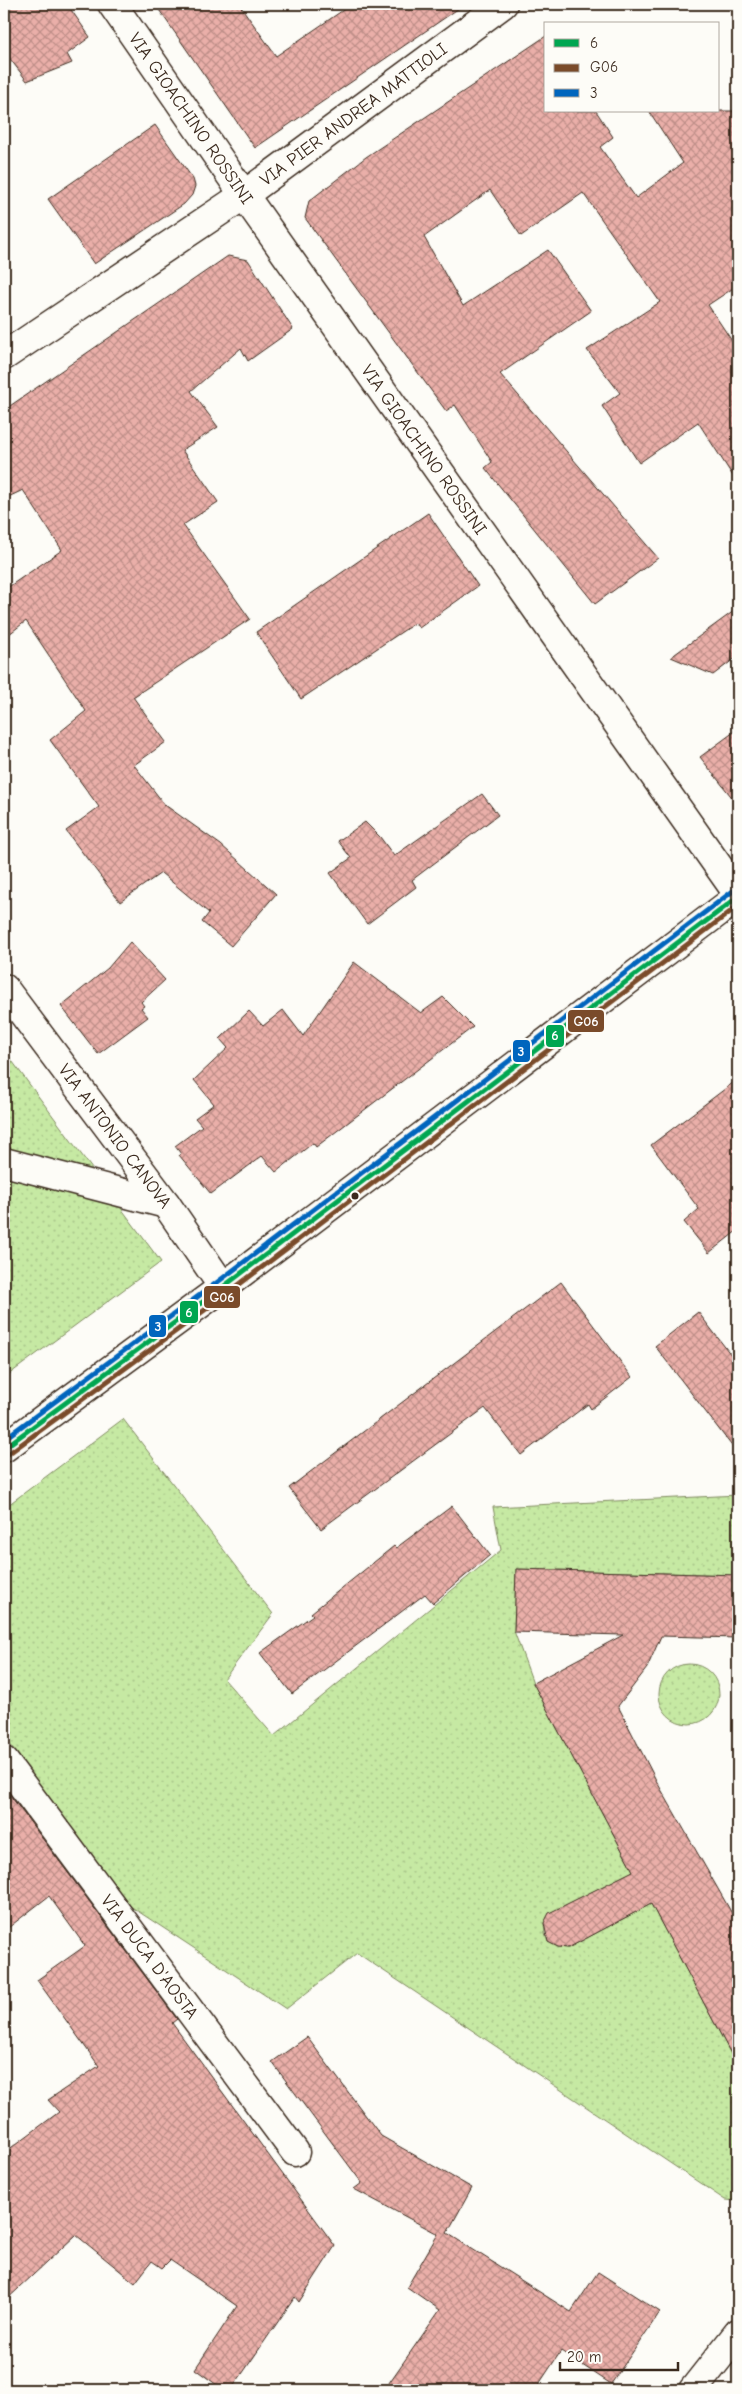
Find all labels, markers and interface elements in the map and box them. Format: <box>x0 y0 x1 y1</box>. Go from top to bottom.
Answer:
legend <box>544 22 720 112</box>
street label: VIA GIOACHINO ROSSINI <box>125 29 257 208</box>
text: 6 <box>590 34 598 52</box>
street label: VIA PIER ANDREA MATTIOLI <box>256 38 451 190</box>
text: G06 <box>590 58 618 76</box>
text: 3 <box>590 84 598 102</box>
street label: VIA GIOACHINO ROSSINI <box>357 361 491 539</box>
line badge: G06 <box>567 1009 605 1033</box>
text: G06 <box>573 1013 599 1030</box>
line badge: 6 <box>545 1024 565 1048</box>
text: 6 <box>551 1027 559 1044</box>
line badge: 3 <box>512 1039 531 1063</box>
text: 3 <box>518 1043 525 1060</box>
street label: VIA ANTONIO CANOVA <box>54 1060 176 1212</box>
unlabelled marker <box>350 1191 360 1201</box>
line badge: G06 <box>203 1285 241 1309</box>
text: G06 <box>209 1289 235 1306</box>
line badge: 6 <box>179 1300 199 1324</box>
text: 6 <box>185 1304 193 1321</box>
line badge: 3 <box>148 1314 167 1338</box>
text: 3 <box>155 1318 162 1335</box>
street label: VIA DUCA D'AOSTA <box>97 1890 203 2023</box>
scale bar <box>560 2339 677 2371</box>
text: 20 m <box>567 2348 601 2366</box>

